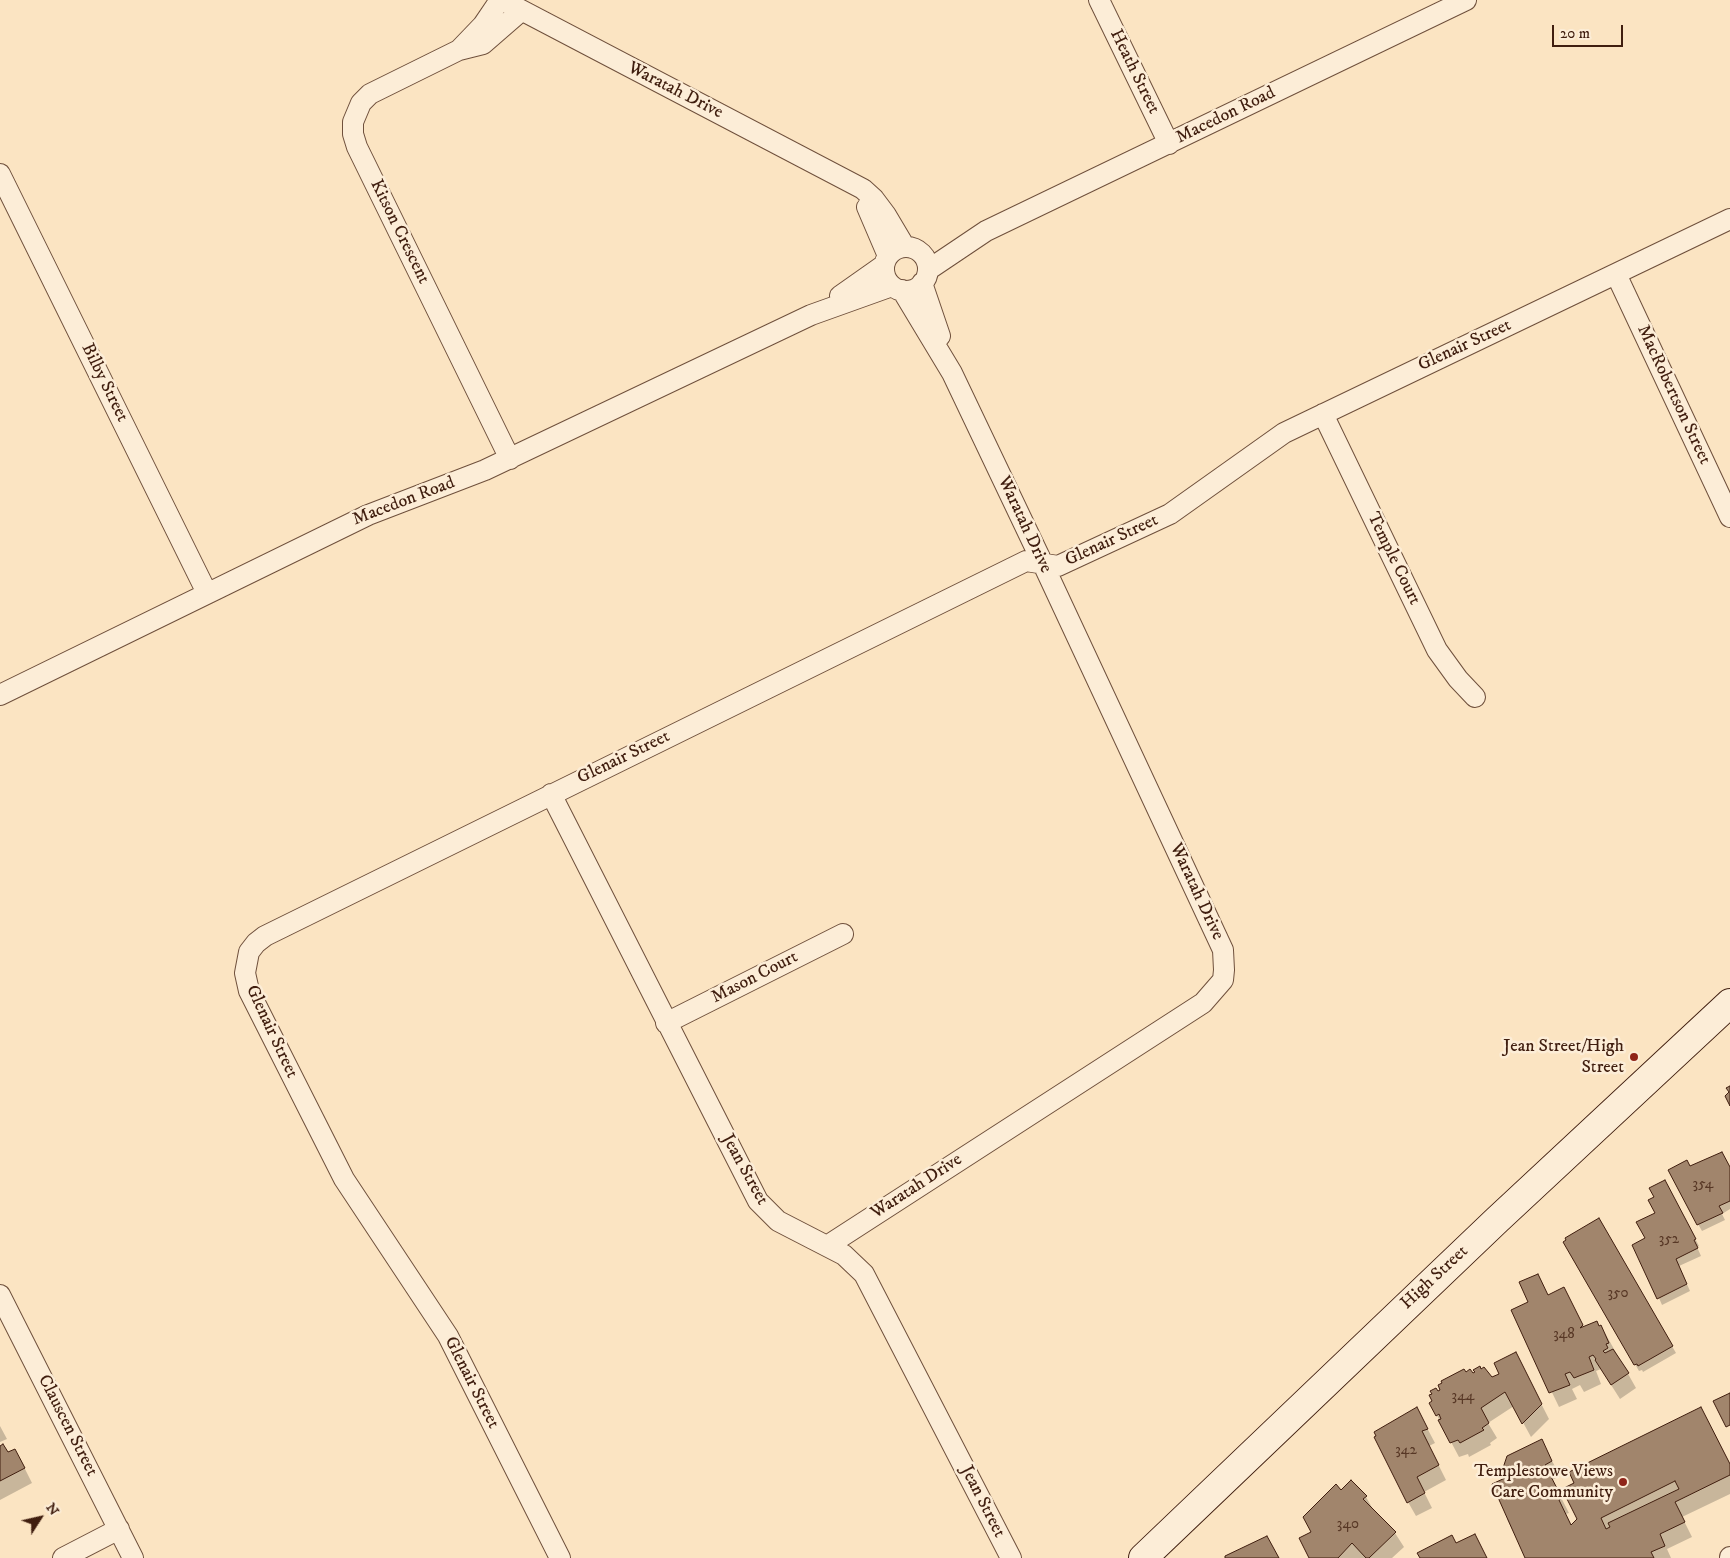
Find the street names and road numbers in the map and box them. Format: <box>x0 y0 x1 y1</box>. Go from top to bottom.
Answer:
street label: Heath Street <box>1104 26 1164 118</box>
street label: Waratah Drive <box>624 58 726 124</box>
street label: Macedon Road <box>1173 83 1279 149</box>
street label: Kitson Crescent <box>364 176 434 288</box>
street label: Glenair Street <box>1415 315 1515 377</box>
street label: MacRobertson Street <box>1631 322 1715 468</box>
street label: Bilby Street <box>76 340 132 426</box>
street label: Macedon Road <box>350 473 458 531</box>
street label: Waratah Drive <box>992 473 1056 577</box>
street label: Temple Court <box>1361 509 1425 609</box>
street label: Glenair Street <box>1062 510 1162 572</box>
street label: Glenair Street <box>574 726 674 790</box>
street label: Waratah Drive <box>1164 840 1228 944</box>
street label: Mason Court <box>708 947 802 1009</box>
street label: Glenair Street <box>240 982 302 1082</box>
street label: Jean Street <box>716 1131 772 1209</box>
street label: Waratah Drive <box>867 1150 967 1224</box>
street label: High Street <box>1397 1241 1473 1315</box>
street label: Glenair Street <box>439 1333 503 1433</box>
street label: Clauscen Street <box>32 1372 102 1480</box>
street label: Jean Street <box>955 1462 1009 1542</box>

